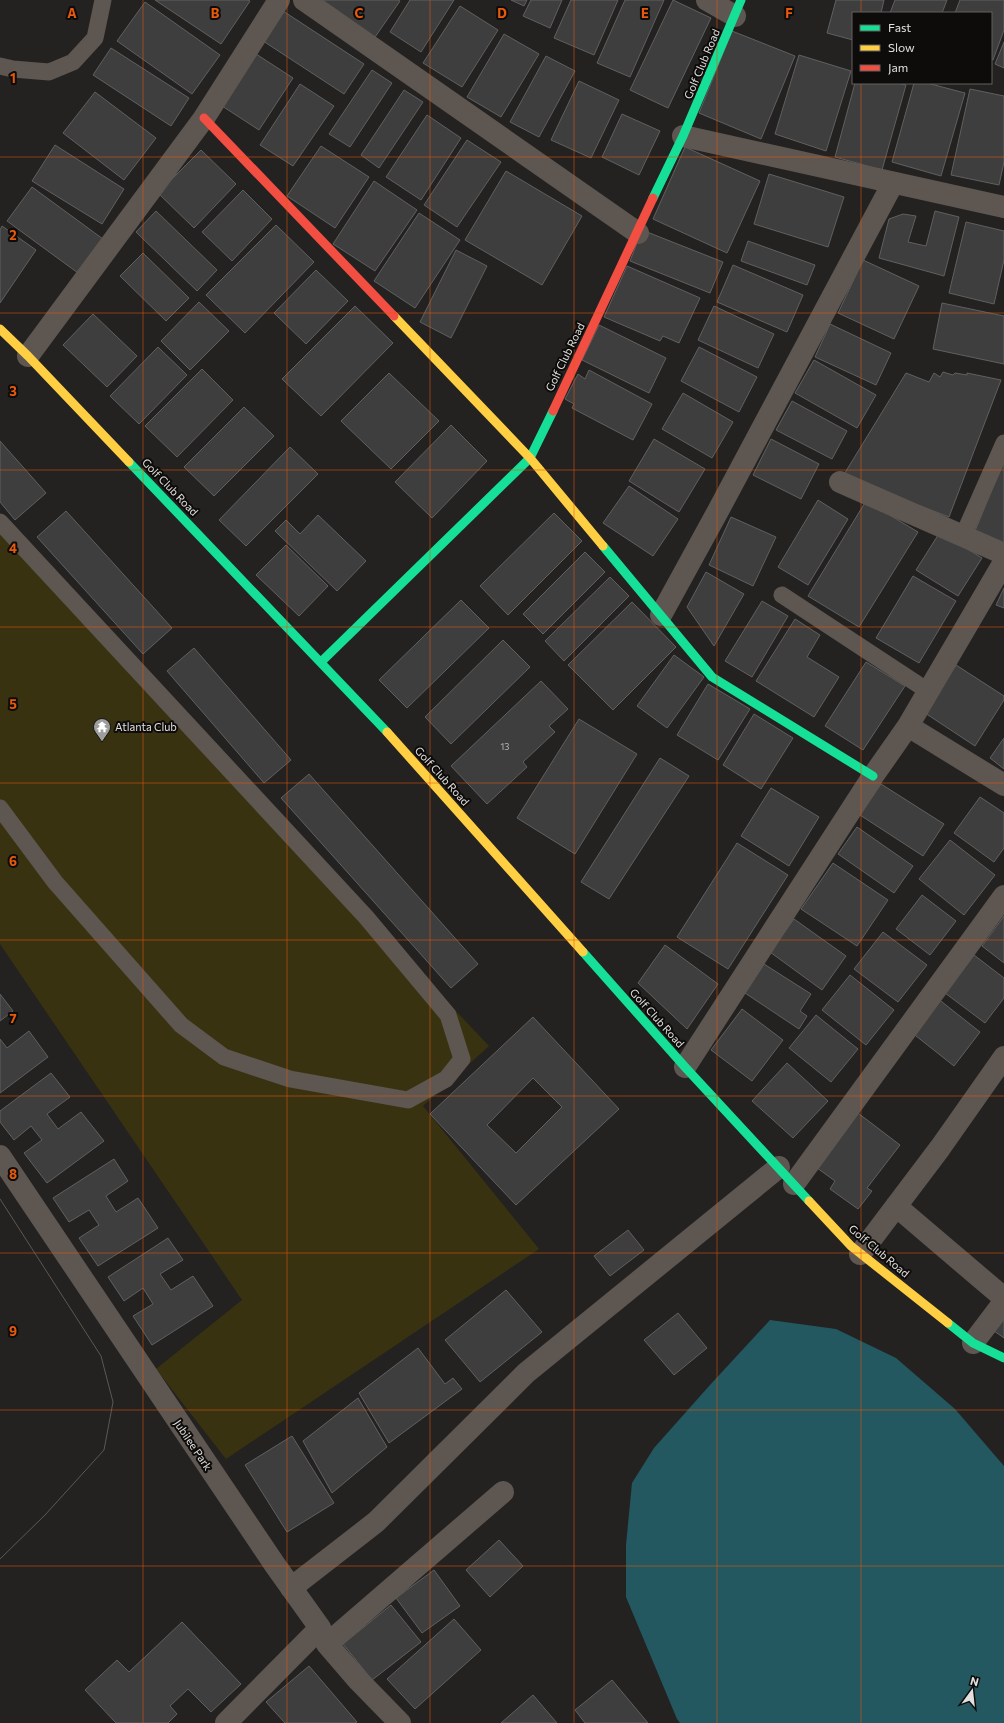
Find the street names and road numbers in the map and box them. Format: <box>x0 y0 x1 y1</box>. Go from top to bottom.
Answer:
street label: Golf Club Road <box>681 27 722 101</box>
street label: Golf Club Road <box>542 320 587 393</box>
street label: Golf Club Road <box>140 455 201 518</box>
street label: Golf Club Road <box>413 744 472 808</box>
street label: Golf Club Road <box>628 986 687 1050</box>
street label: Golf Club Road <box>847 1222 912 1280</box>
street label: Jubilee Park <box>171 1417 215 1473</box>

